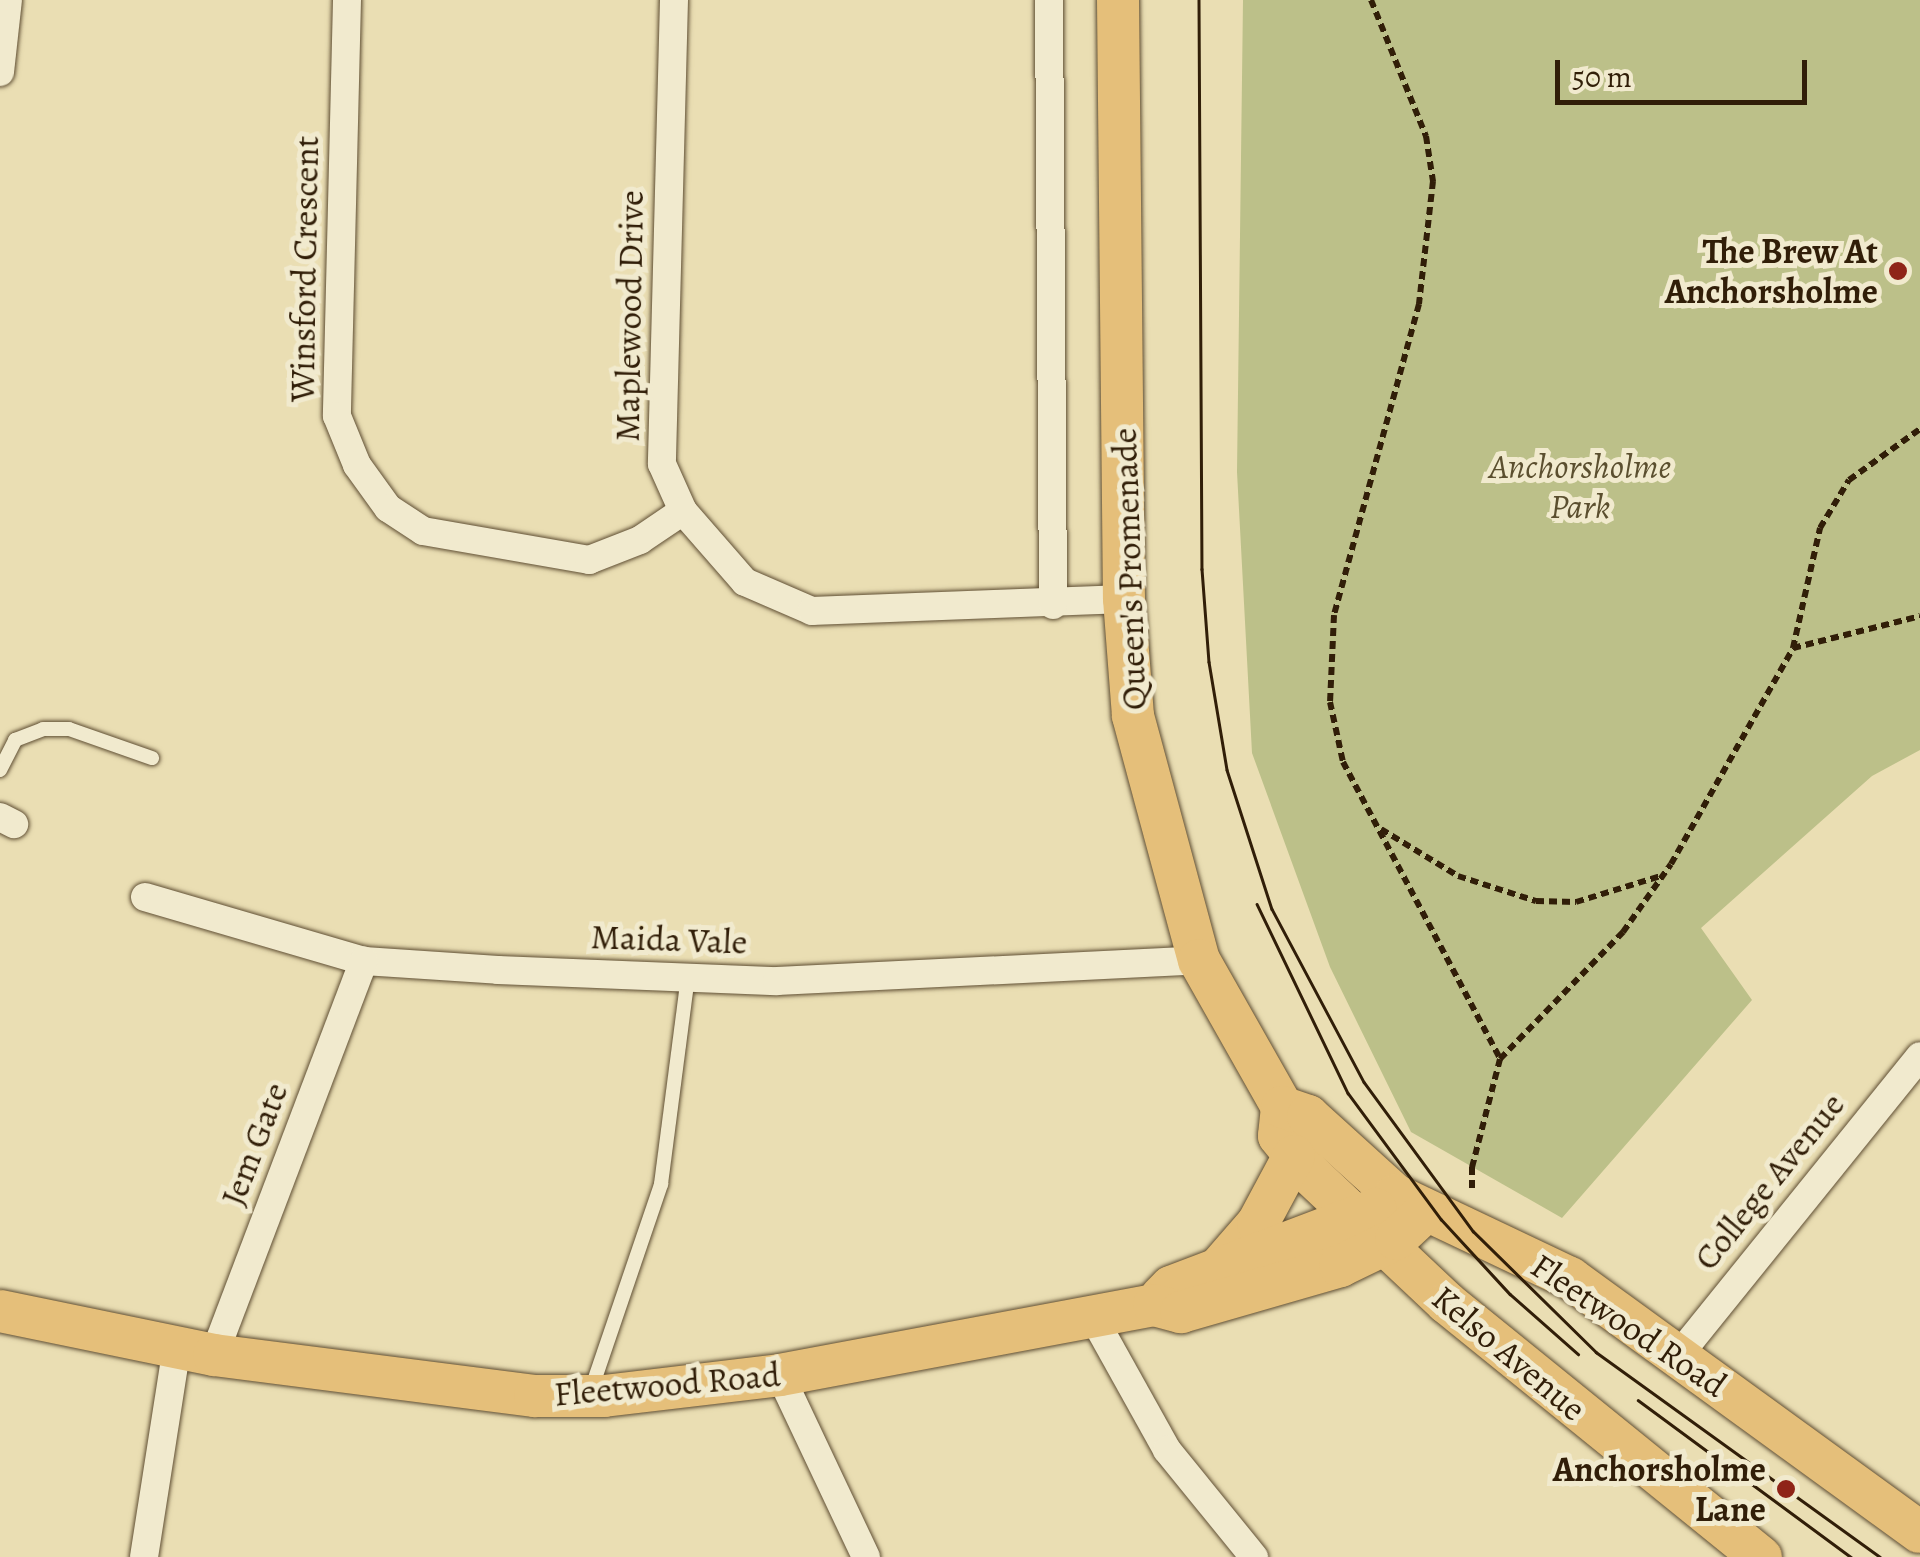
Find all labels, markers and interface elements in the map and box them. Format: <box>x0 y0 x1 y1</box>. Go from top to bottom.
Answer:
scale bar <box>1560 40 1812 102</box>
text: 50 m <box>1572 57 1632 97</box>
street label: Winsford Crescent <box>281 136 327 402</box>
street label: Maplewood Drive <box>606 190 652 442</box>
place label: The Brew At Anchorsholme <box>1665 230 1878 312</box>
marker: The Brew At Anchorsholme <box>1887 260 1909 282</box>
street label: Queen's Promenade <box>1103 427 1155 711</box>
park label: Anchorsholme Park <box>1489 445 1671 527</box>
street label: Maida Vale <box>590 915 748 963</box>
street label: Jem Gate <box>211 1077 297 1211</box>
street label: College Avenue <box>1685 1084 1853 1278</box>
street label: Fleetwood Road <box>1523 1244 1735 1406</box>
street label: Kelso Avenue <box>1424 1277 1594 1429</box>
street label: Fleetwood Road <box>552 1353 782 1415</box>
place label: Anchorsholme Lane <box>1553 1448 1766 1530</box>
marker: Anchorsholme Lane <box>1775 1478 1797 1500</box>

